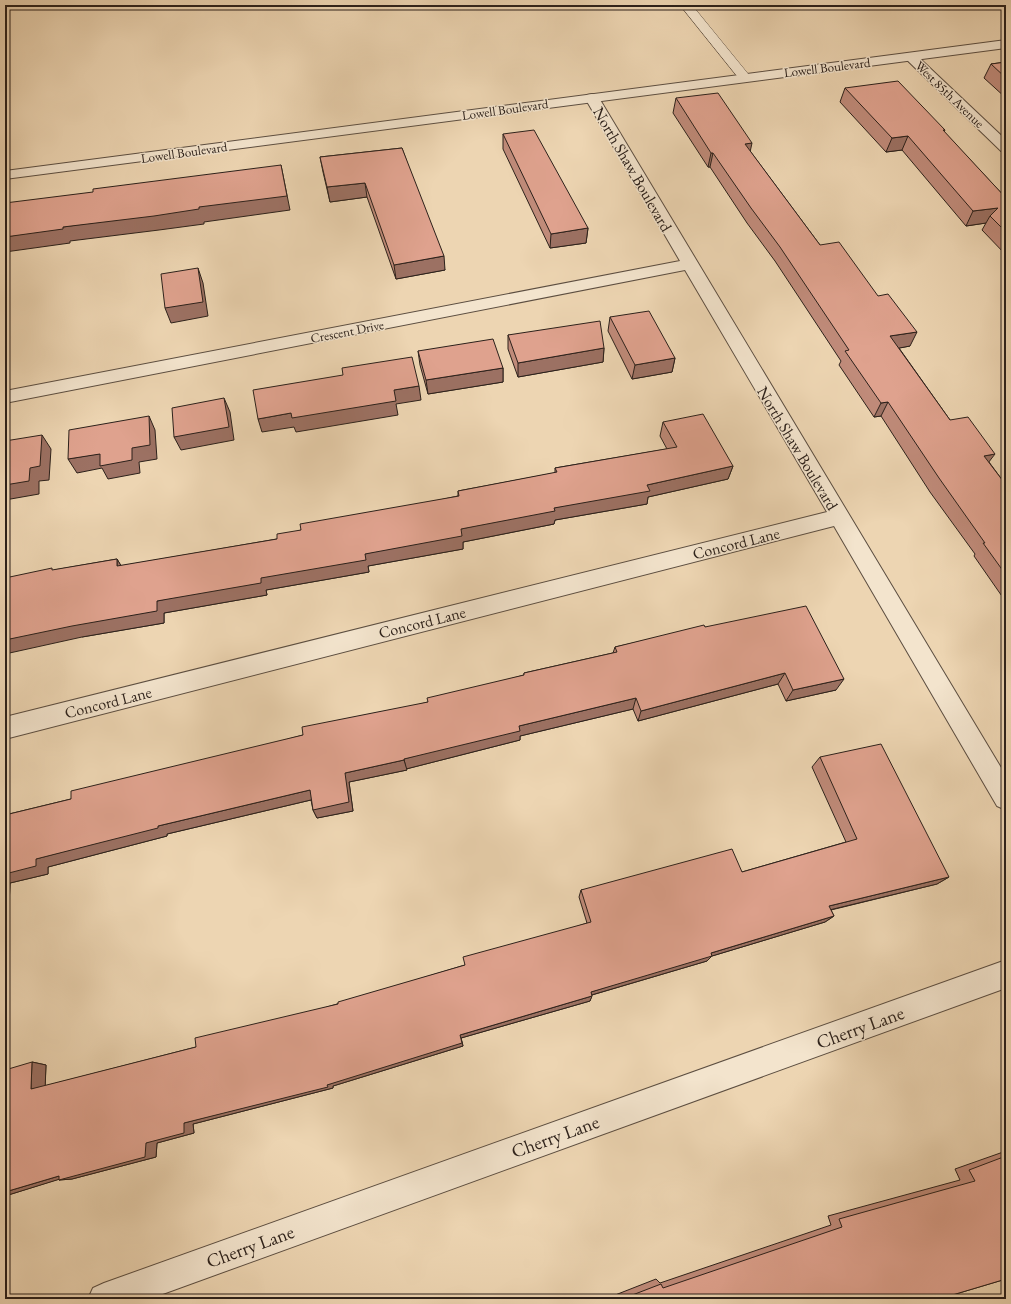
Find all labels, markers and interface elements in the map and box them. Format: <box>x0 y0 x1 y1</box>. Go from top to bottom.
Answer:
street label: Lowell Boulevard <box>783 54 872 81</box>
street label: West 85th Avenue <box>911 57 988 132</box>
street label: Lowell Boulevard <box>461 95 550 124</box>
street label: North Shaw Boulevard <box>588 103 677 236</box>
street label: Lowell Boulevard <box>140 138 229 167</box>
street label: Crescent Drive <box>309 316 385 347</box>
street label: North Shaw Boulevard <box>752 383 843 515</box>
street label: Concord Lane <box>690 523 782 564</box>
street label: Concord Lane <box>376 602 468 643</box>
street label: Concord Lane <box>62 682 154 723</box>
street label: Cherry Lane <box>813 1000 907 1055</box>
street label: Cherry Lane <box>508 1109 602 1164</box>
street label: Cherry Lane <box>203 1219 297 1274</box>

